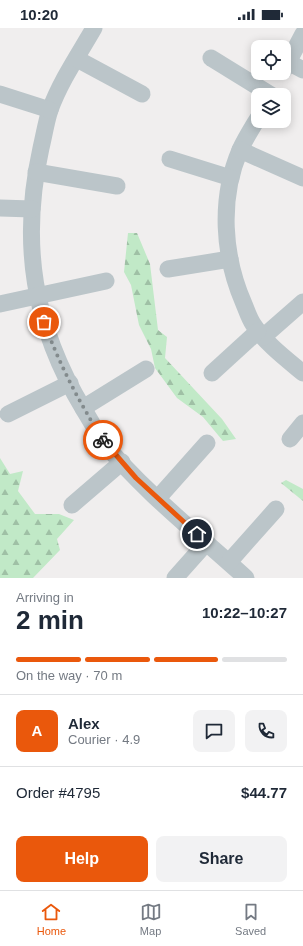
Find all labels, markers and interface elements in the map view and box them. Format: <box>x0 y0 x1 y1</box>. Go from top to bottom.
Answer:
text: 10:20 <box>20 6 58 23</box>
map controls <box>251 40 291 128</box>
button: locate <box>251 40 291 80</box>
button: layers <box>251 88 291 128</box>
pin <box>27 305 61 339</box>
icon: bag <box>33 311 55 333</box>
courier <box>83 420 123 460</box>
icon: bike <box>92 429 114 451</box>
pin <box>180 517 214 551</box>
icon: home <box>186 523 208 545</box>
text: Arriving in <box>16 590 74 605</box>
text: 10:22–10:27 <box>202 604 287 621</box>
text: 2 min <box>16 605 84 635</box>
text: On the way · 70 m <box>16 668 122 683</box>
button: chat <box>193 710 235 752</box>
button: phone <box>245 710 287 752</box>
text: Alex <box>68 715 100 732</box>
text: A <box>32 722 42 739</box>
text: Courier · 4.9 <box>68 732 140 747</box>
text: Order #4795 <box>16 784 100 801</box>
text: $44.77 <box>241 784 287 801</box>
button: Help <box>16 836 148 882</box>
button: Share <box>156 836 287 882</box>
tab: Home <box>37 901 66 937</box>
tab: Map <box>140 901 162 937</box>
tab: Saved <box>235 901 266 937</box>

